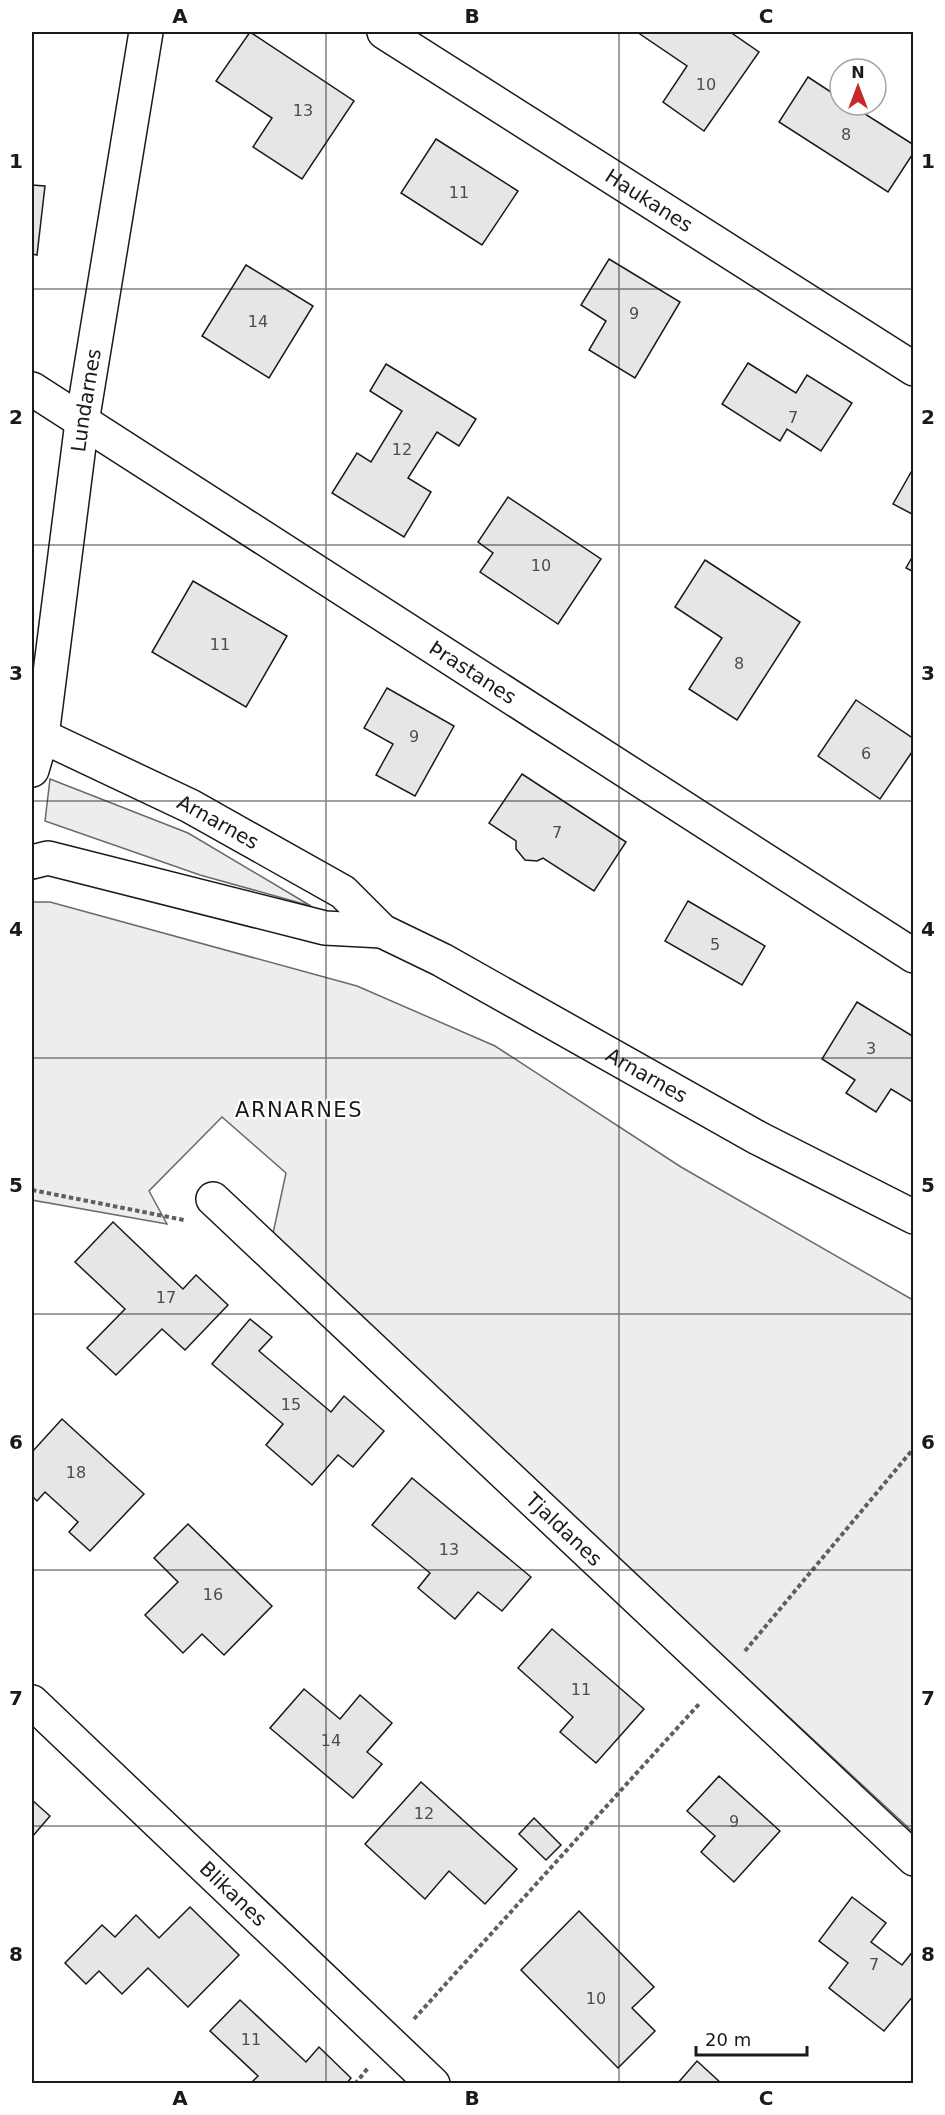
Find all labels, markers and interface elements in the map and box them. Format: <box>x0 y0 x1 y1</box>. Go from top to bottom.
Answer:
text: A <box>172 4 188 28</box>
text: B <box>464 4 480 28</box>
text: C <box>759 4 773 28</box>
north arrow <box>828 57 888 117</box>
text: N <box>851 63 865 82</box>
house number: 10 <box>696 75 716 94</box>
house number: 13 <box>293 101 313 120</box>
house number: 8 <box>841 125 851 144</box>
text: 1 <box>9 149 23 173</box>
text: 1 <box>921 149 935 173</box>
street label: Haukanes <box>601 164 697 237</box>
house number: 11 <box>449 183 469 202</box>
house number: 9 <box>629 304 639 323</box>
house number: 14 <box>248 312 268 331</box>
street label: Lundarnes <box>66 347 106 453</box>
text: 2 <box>9 405 23 429</box>
text: 2 <box>921 405 935 429</box>
house number: 7 <box>788 408 798 427</box>
house number: 12 <box>392 440 412 459</box>
house number: 10 <box>531 556 551 575</box>
house number: 11 <box>210 635 230 654</box>
street label: Þrastanes <box>425 636 521 709</box>
house number: 8 <box>734 654 744 673</box>
text: 3 <box>9 661 23 685</box>
text: 3 <box>921 661 935 685</box>
house number: 9 <box>409 727 419 746</box>
house number: 6 <box>861 744 871 763</box>
street label: Arnarnes <box>173 790 263 854</box>
house number: 7 <box>552 823 562 842</box>
text: 4 <box>9 917 23 941</box>
text: 4 <box>921 917 935 941</box>
house number: 5 <box>710 935 720 954</box>
house number: 3 <box>866 1039 876 1058</box>
street label: Arnarnes <box>602 1043 692 1108</box>
district label: ARNARNES <box>235 1098 363 1122</box>
text: 5 <box>9 1173 23 1197</box>
text: 5 <box>921 1173 935 1197</box>
house number: 17 <box>156 1288 176 1307</box>
house number: 15 <box>281 1395 301 1414</box>
text: 6 <box>9 1430 23 1454</box>
text: 6 <box>921 1430 935 1454</box>
house number: 18 <box>66 1463 86 1482</box>
street label: Tjaldanes <box>520 1487 607 1571</box>
house number: 13 <box>439 1540 459 1559</box>
house number: 16 <box>203 1585 223 1604</box>
house number: 11 <box>571 1680 591 1699</box>
text: 7 <box>9 1686 23 1710</box>
text: 7 <box>921 1686 935 1710</box>
house number: 14 <box>321 1731 341 1750</box>
house number: 12 <box>414 1804 434 1823</box>
house number: 9 <box>729 1812 739 1831</box>
street label: Blikanes <box>195 1856 272 1931</box>
text: 8 <box>9 1942 23 1966</box>
text: 8 <box>921 1942 935 1966</box>
house number: 7 <box>869 1955 879 1974</box>
house number: 10 <box>586 1989 606 2008</box>
scale bar <box>696 2019 807 2057</box>
text: 20 m <box>705 2029 751 2050</box>
house number: 11 <box>241 2030 261 2049</box>
text: A <box>172 2086 188 2110</box>
text: B <box>464 2086 480 2110</box>
text: C <box>759 2086 773 2110</box>

